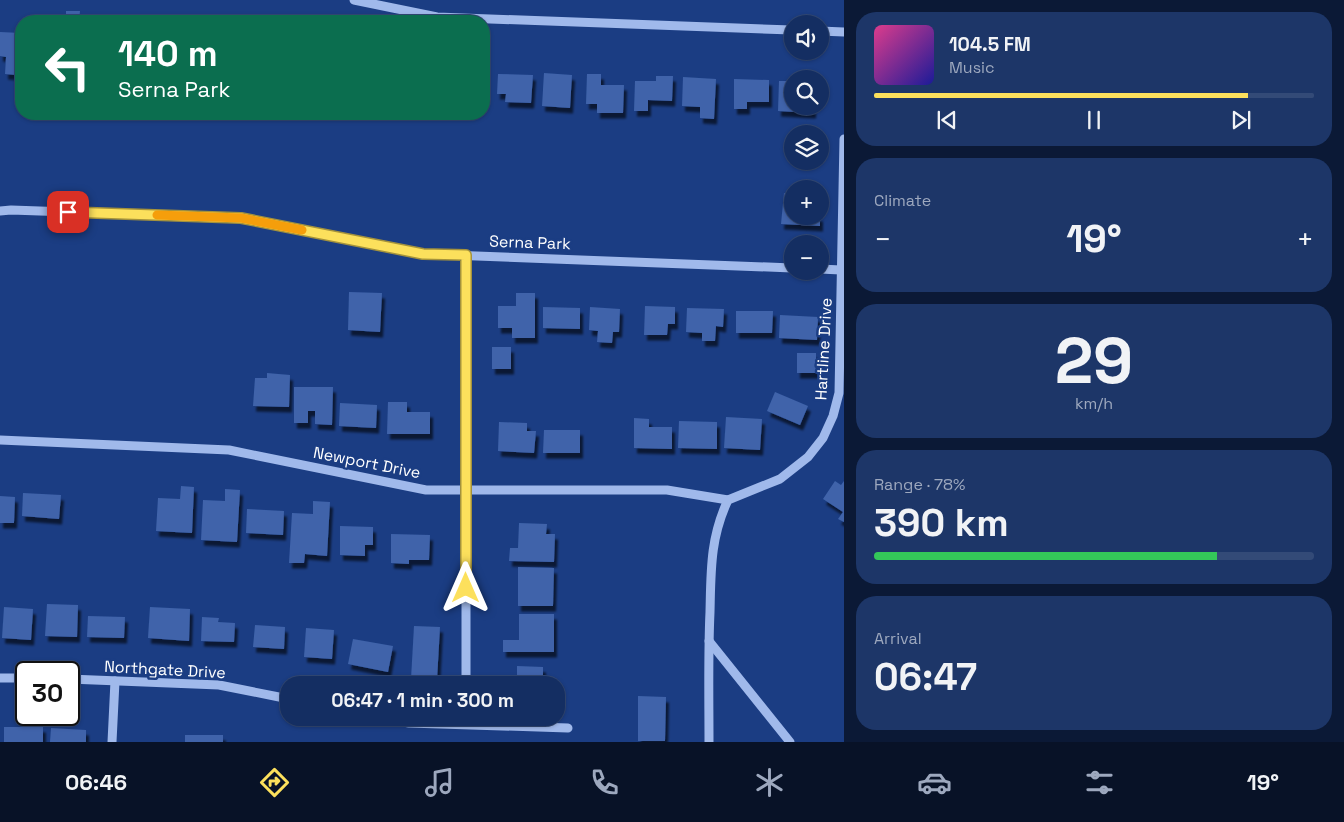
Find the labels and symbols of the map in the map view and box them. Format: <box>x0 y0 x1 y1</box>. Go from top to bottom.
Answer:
pin <box>47 191 89 233</box>
street label: Serna Park <box>489 231 572 254</box>
street label: Hartline Drive <box>810 297 837 401</box>
street label: Newport Drive <box>312 442 422 483</box>
position arrow <box>439 561 491 613</box>
street label: Northgate Drive <box>104 656 226 683</box>
speed limit sign: 30 <box>15 661 80 726</box>

